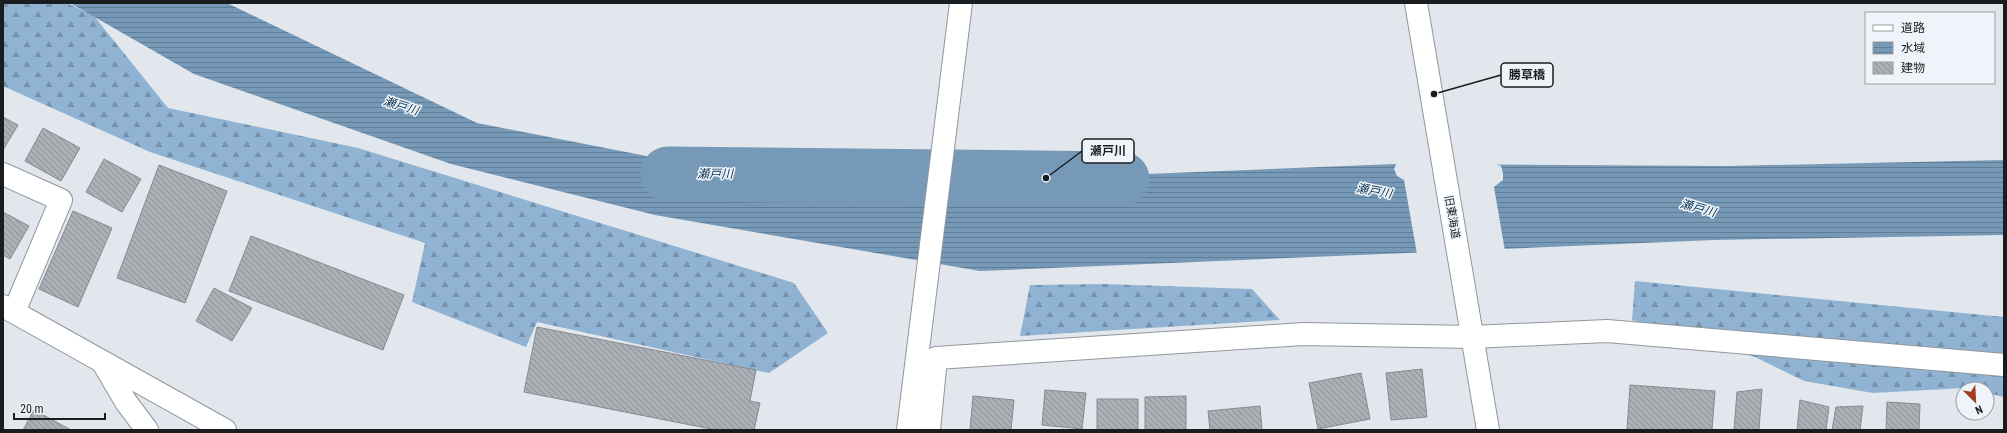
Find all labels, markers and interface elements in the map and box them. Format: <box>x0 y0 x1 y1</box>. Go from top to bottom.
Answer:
legend <box>1865 12 1995 84</box>
text: 道路 <box>1901 21 1925 35</box>
text: 水域 <box>1901 41 1925 55</box>
text: 建物 <box>1901 61 1925 75</box>
callout: 勝草橋 <box>1501 63 1553 87</box>
text: 勝草橋 <box>1509 68 1546 82</box>
water label: 瀬戸川 <box>382 94 422 119</box>
callout: 瀬戸川 <box>1082 139 1134 163</box>
text: 瀬戸川 <box>1090 144 1126 158</box>
water label: 瀬戸川 <box>697 167 735 181</box>
water label: 瀬戸川 <box>1355 181 1395 201</box>
street label: 旧東海道 <box>1442 194 1462 240</box>
water label: 瀬戸川 <box>1679 196 1719 220</box>
north arrow <box>1955 381 1995 421</box>
scale bar <box>14 395 105 421</box>
text: 20 m <box>20 402 44 416</box>
text: N <box>1973 402 1985 417</box>

